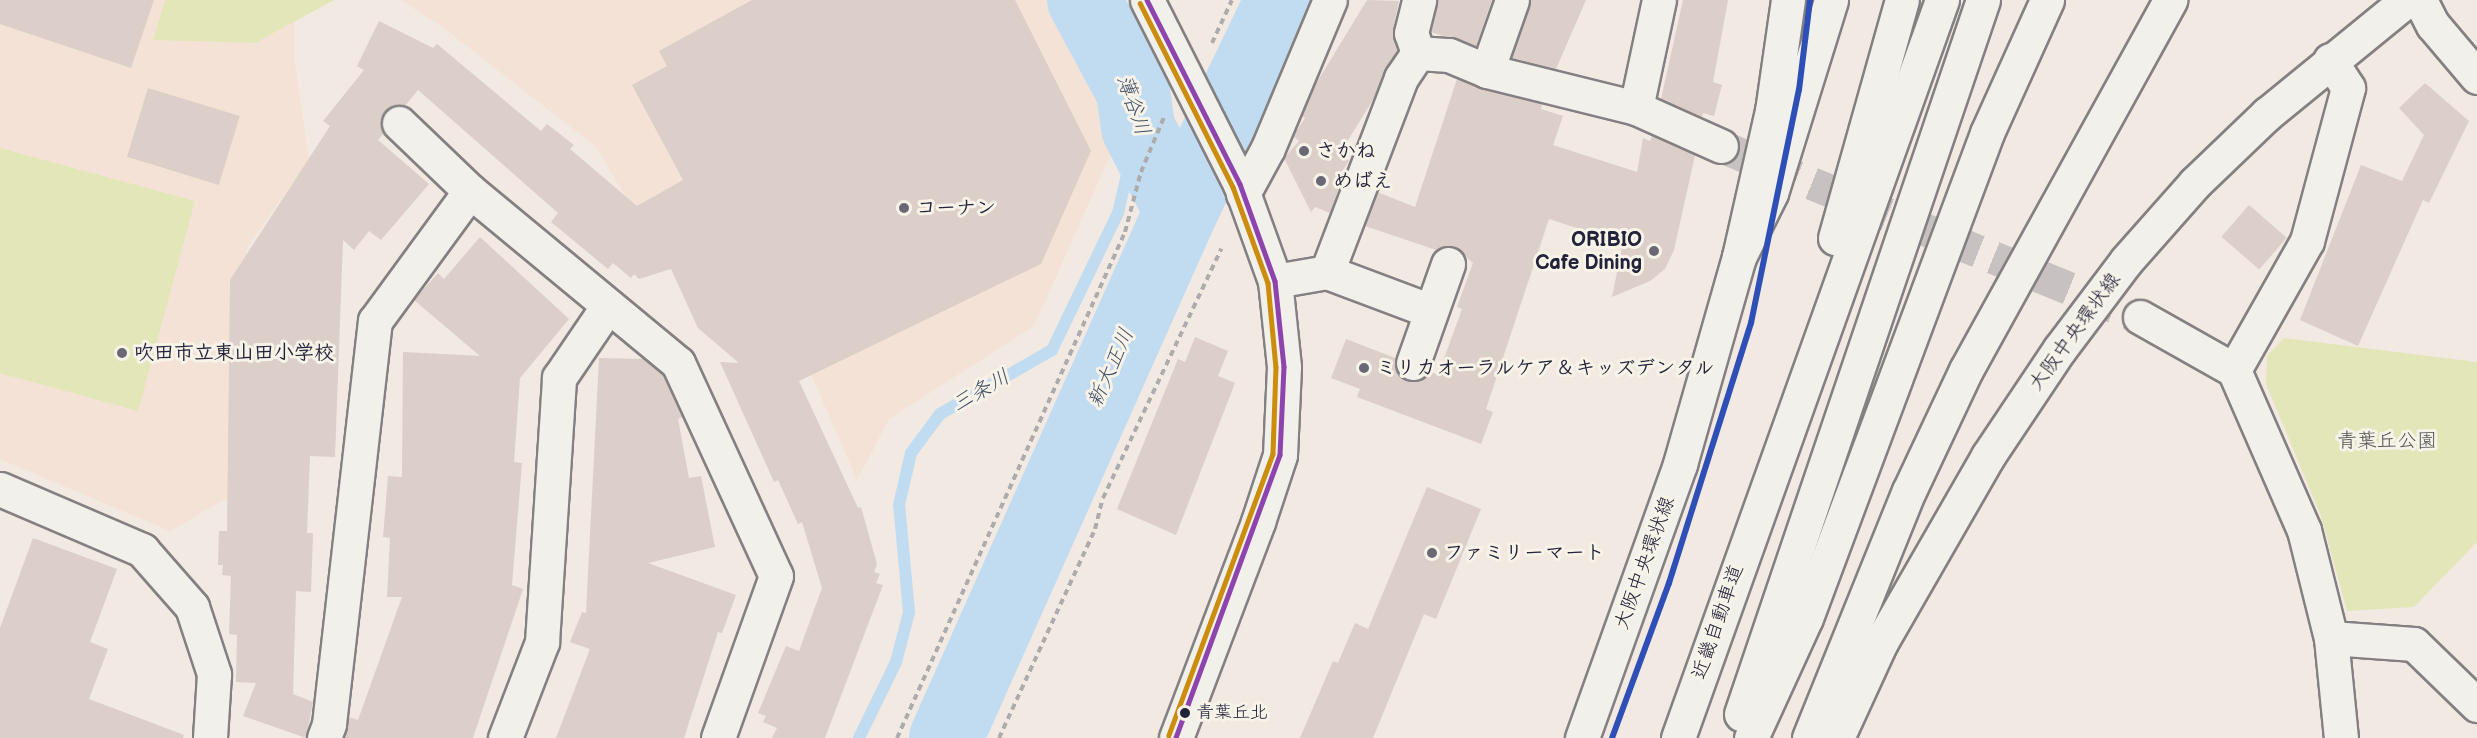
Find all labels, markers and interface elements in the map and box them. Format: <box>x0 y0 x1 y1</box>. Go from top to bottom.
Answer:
water label: 薄谷川 <box>1111 71 1155 139</box>
place label: さかね <box>1316 139 1376 163</box>
marker: さかね <box>1297 144 1311 158</box>
place label: めばえ <box>1333 169 1393 193</box>
marker: めばえ <box>1314 174 1328 188</box>
place label: コーナン <box>916 196 996 220</box>
marker: コーナン <box>897 201 911 215</box>
place label: ORIBIO Cafe Dining <box>1535 228 1642 275</box>
marker: ORIBIO Cafe Dining <box>1647 244 1661 258</box>
street label: 大阪中央環状線 <box>2024 268 2126 396</box>
water label: 新大正川 <box>1082 325 1140 411</box>
place label: 吹田市立東山田小学校 <box>134 341 334 365</box>
marker: 吹田市立東山田小学校 <box>115 346 129 360</box>
place label: ミリカオーラルケア＆キッズデンタル <box>1376 356 1716 380</box>
marker: ミリカオーラルケア＆キッズデンタル <box>1357 361 1371 375</box>
water label: 三条川 <box>947 364 1015 418</box>
park label: 青葉丘公園 <box>2337 429 2437 453</box>
street label: 大阪中央環状線 <box>1610 493 1680 633</box>
place label: ファミリーマート <box>1444 541 1604 565</box>
marker: ファミリーマート <box>1425 546 1439 560</box>
street label: 近畿自動車道 <box>1687 561 1749 683</box>
place label: 青葉丘北 <box>1196 702 1268 724</box>
marker: 青葉丘北 <box>1179 707 1191 719</box>

